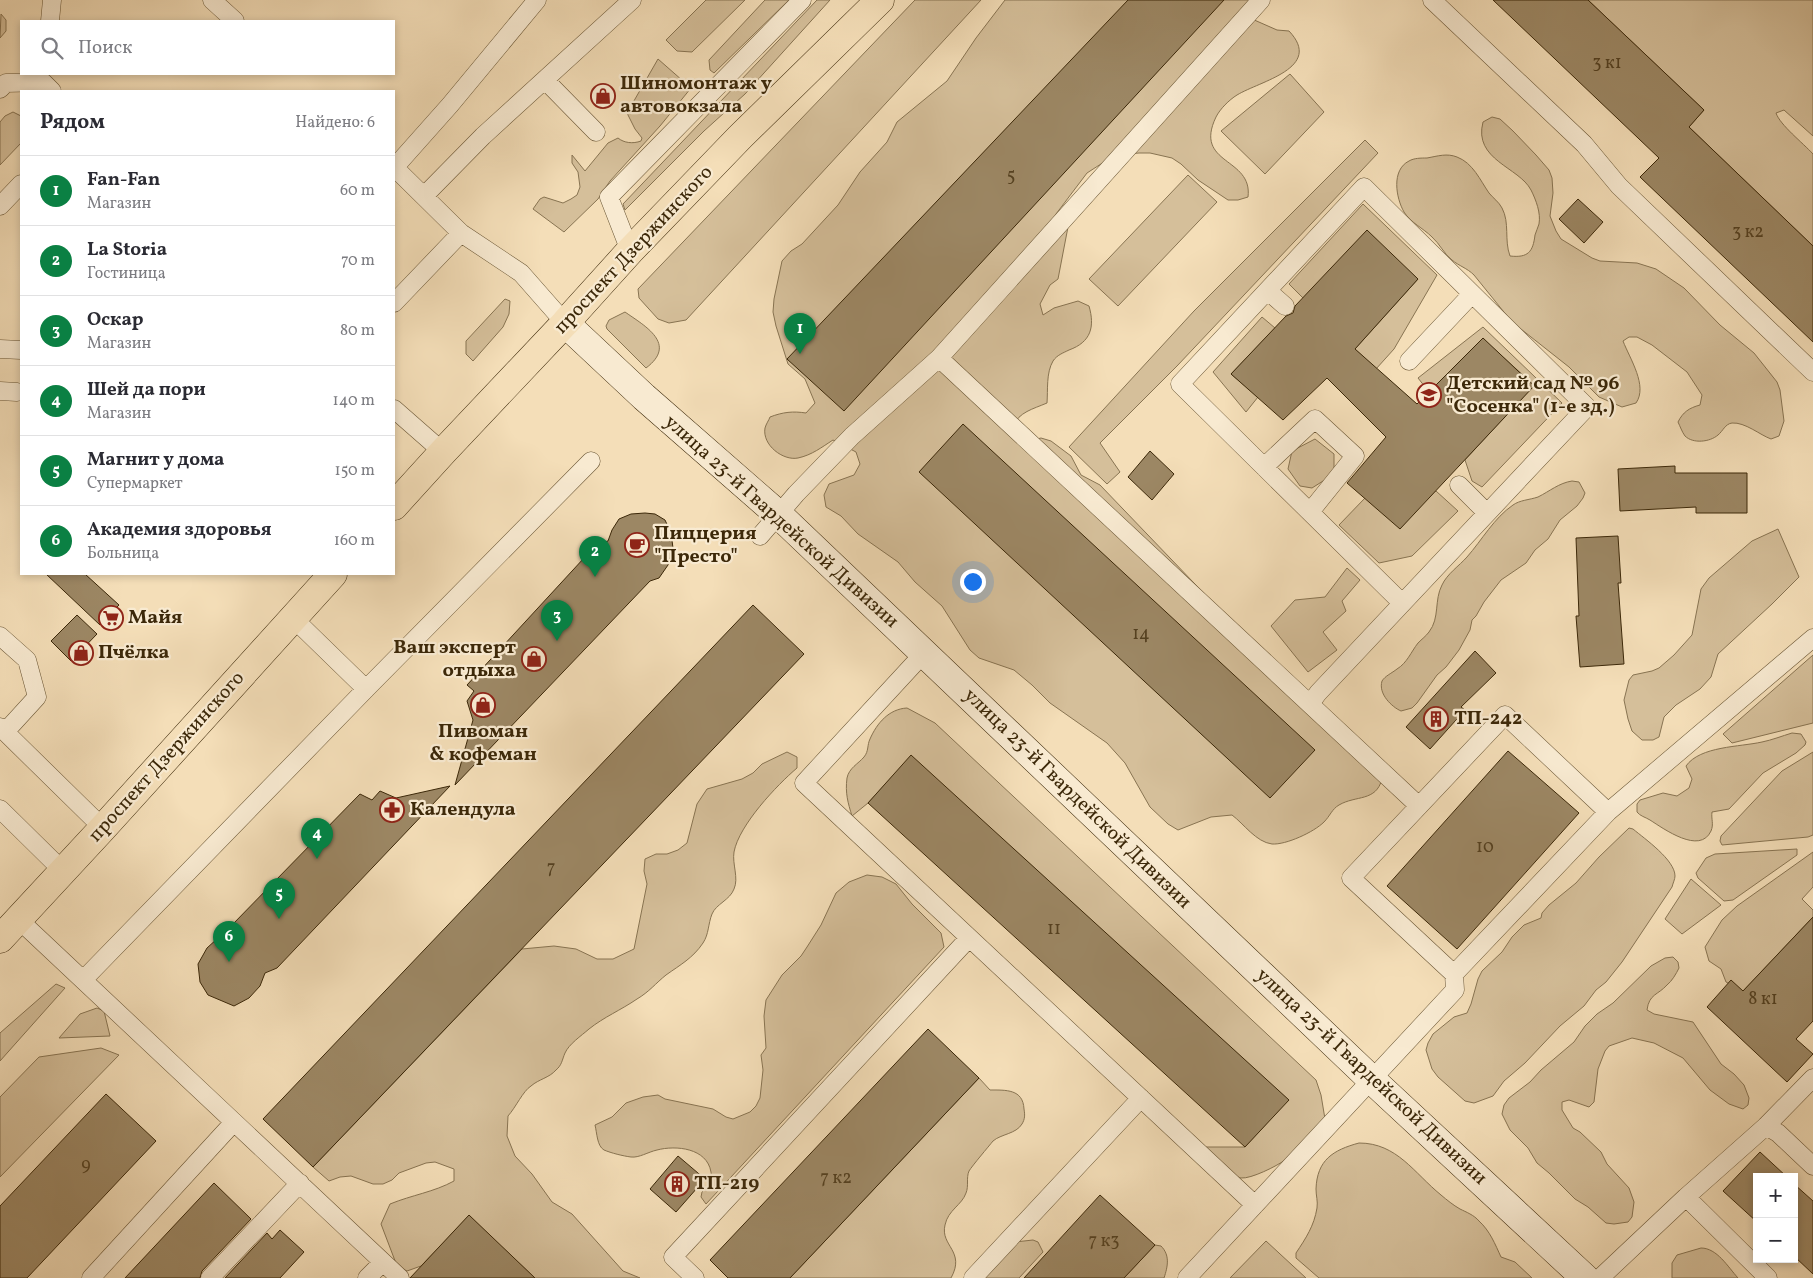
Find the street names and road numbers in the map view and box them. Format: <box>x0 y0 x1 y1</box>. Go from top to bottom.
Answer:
street label: проспект Дзержинского <box>548 159 720 341</box>
street label: улица 23-й Гвардейской Дивизии <box>658 409 904 635</box>
street label: проспект Дзержинского <box>82 665 252 849</box>
street label: улица 23-й Гвардейской Дивизии <box>957 682 1197 916</box>
street label: улица 23-й Гвардейской Дивизии <box>1249 962 1493 1192</box>

